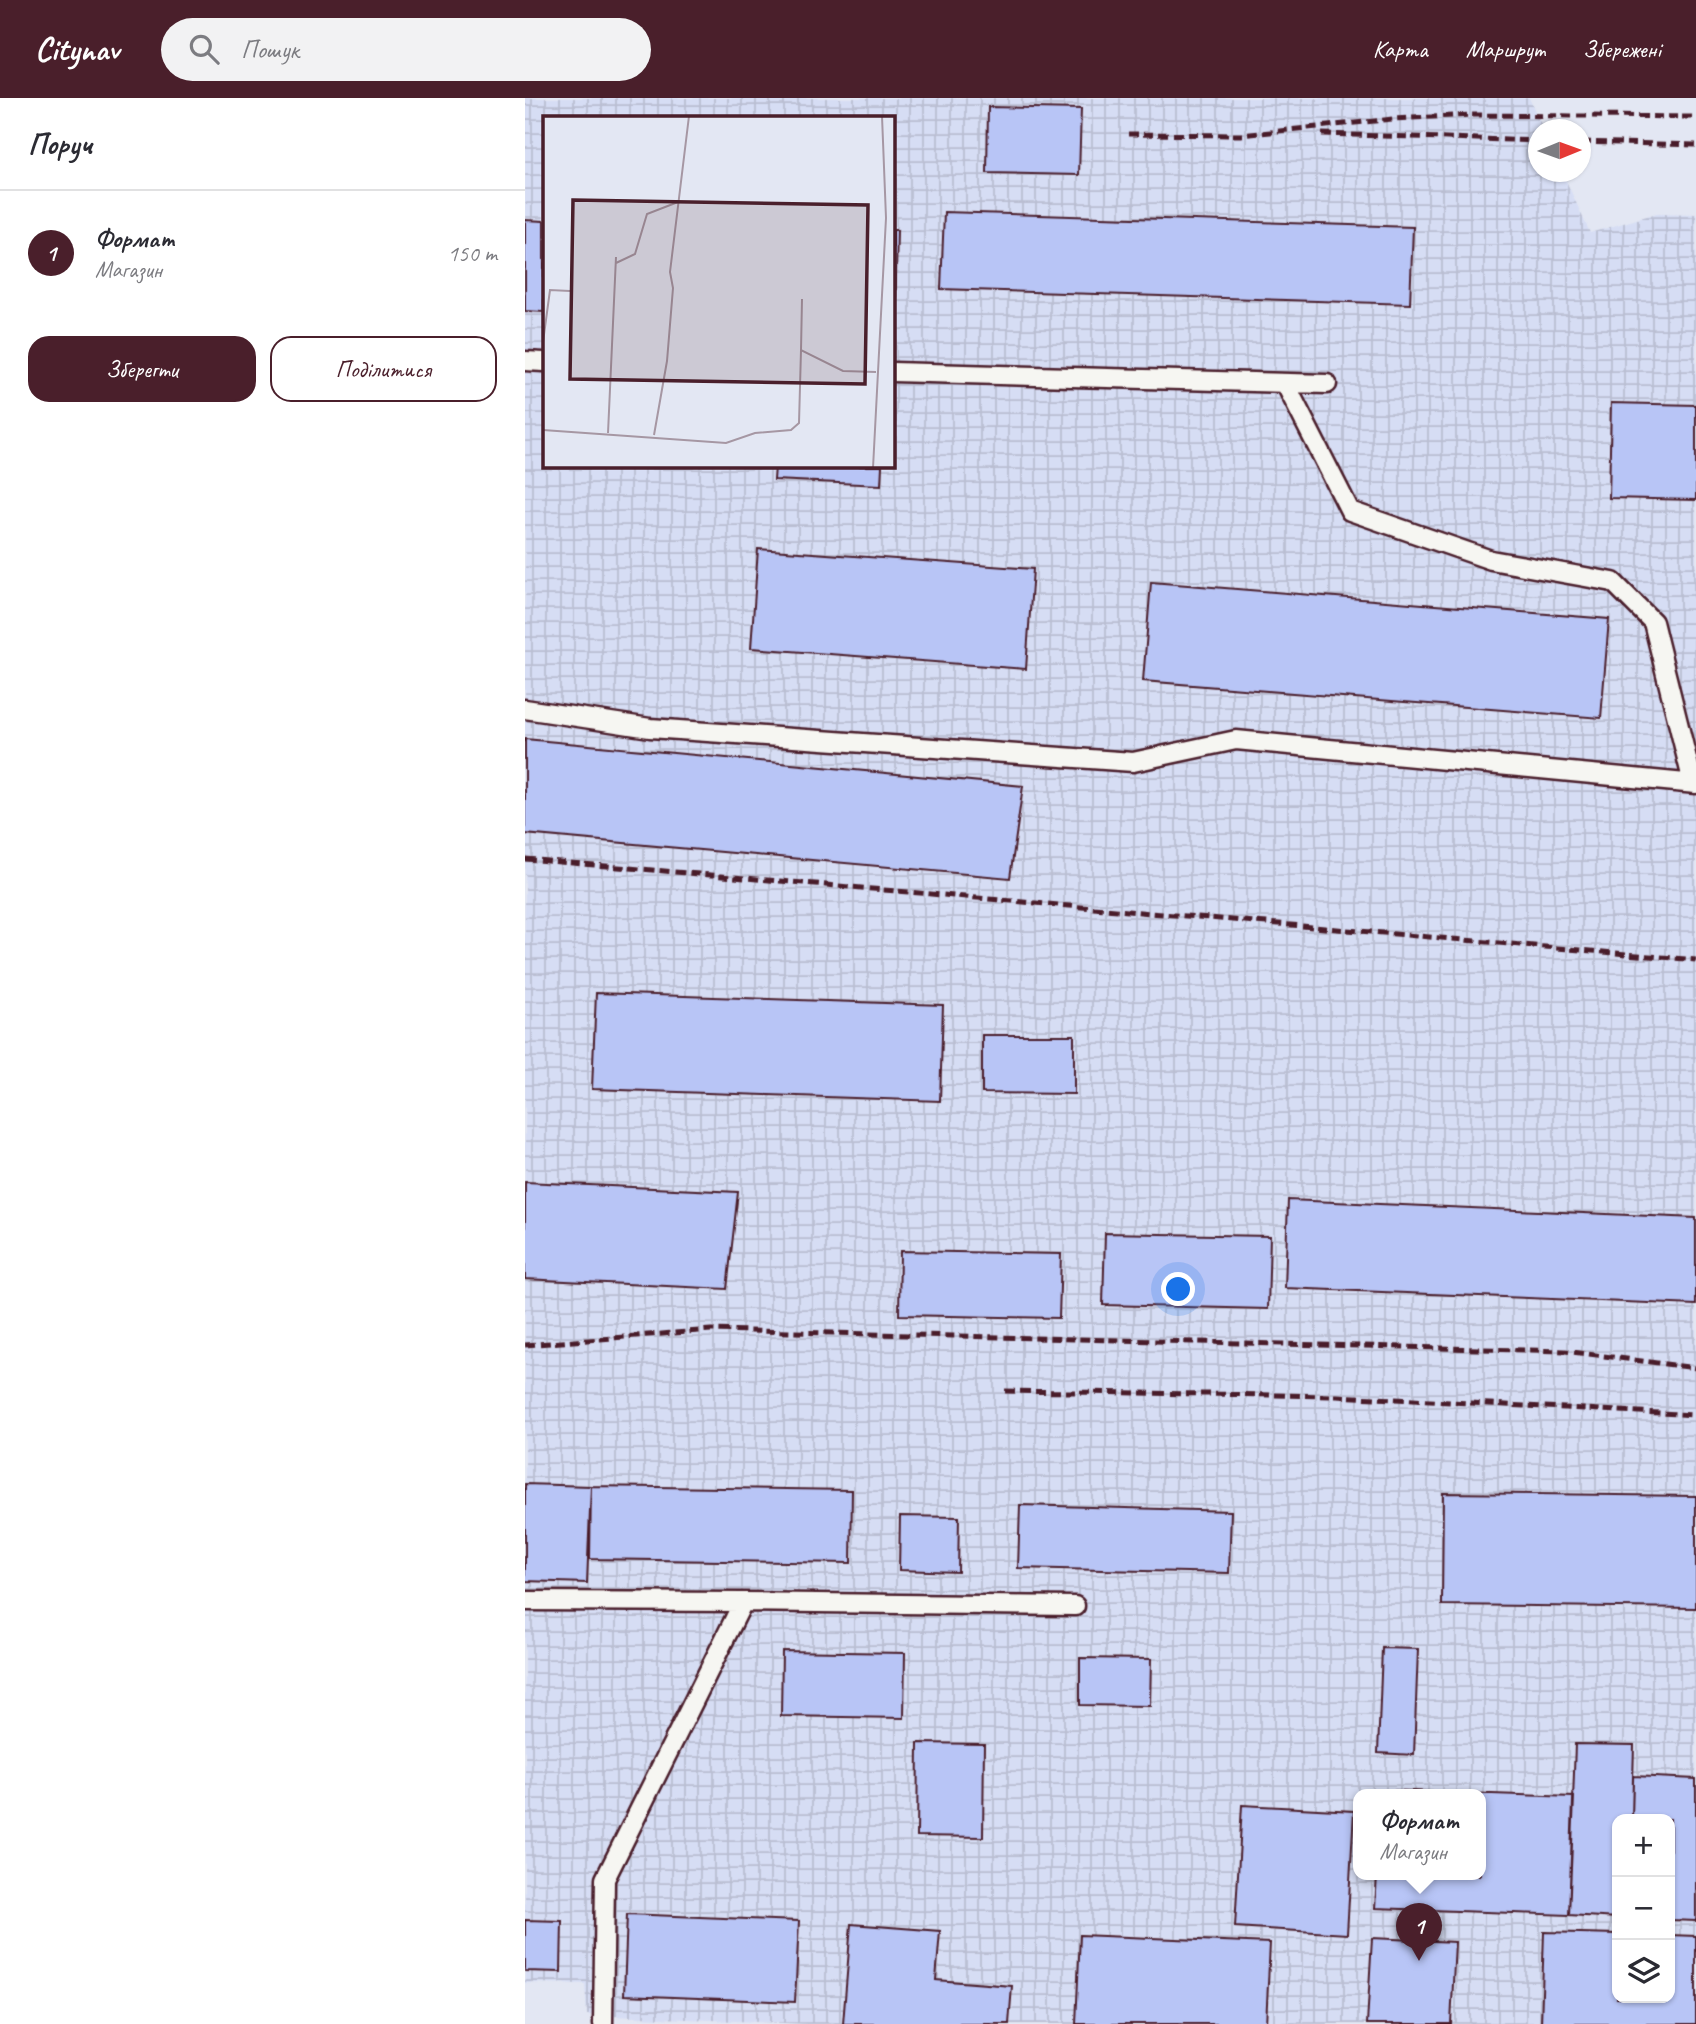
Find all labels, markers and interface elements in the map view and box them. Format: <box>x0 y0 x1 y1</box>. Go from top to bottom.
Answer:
search box <box>161 18 651 81</box>
text: Citynav <box>35 28 119 70</box>
icon: search <box>185 30 223 68</box>
text: Пошук <box>241 33 299 66</box>
text: Карта <box>1373 34 1428 64</box>
text: Маршрут <box>1466 34 1545 64</box>
text: Збережені <box>1583 34 1661 64</box>
inset map <box>543 116 894 467</box>
north arrow <box>1528 119 1591 182</box>
text: Поруч <box>28 125 92 163</box>
text: Формат <box>95 222 175 255</box>
text: 1 <box>46 239 56 268</box>
text: 150 m <box>448 239 497 268</box>
text: Магазин <box>95 255 162 284</box>
button: Зберегти <box>28 336 256 402</box>
button: Поділитися <box>270 336 497 402</box>
your location <box>1161 1272 1195 1306</box>
popup <box>1353 1789 1486 1880</box>
text: Формат <box>1380 1804 1459 1837</box>
map controls <box>1612 1814 1675 2003</box>
button: + <box>1612 1814 1675 1877</box>
text: Магазин <box>1380 1837 1447 1866</box>
button: − <box>1612 1877 1675 1940</box>
pin: 1 <box>1396 1903 1442 1961</box>
button: layers <box>1612 1940 1675 2003</box>

